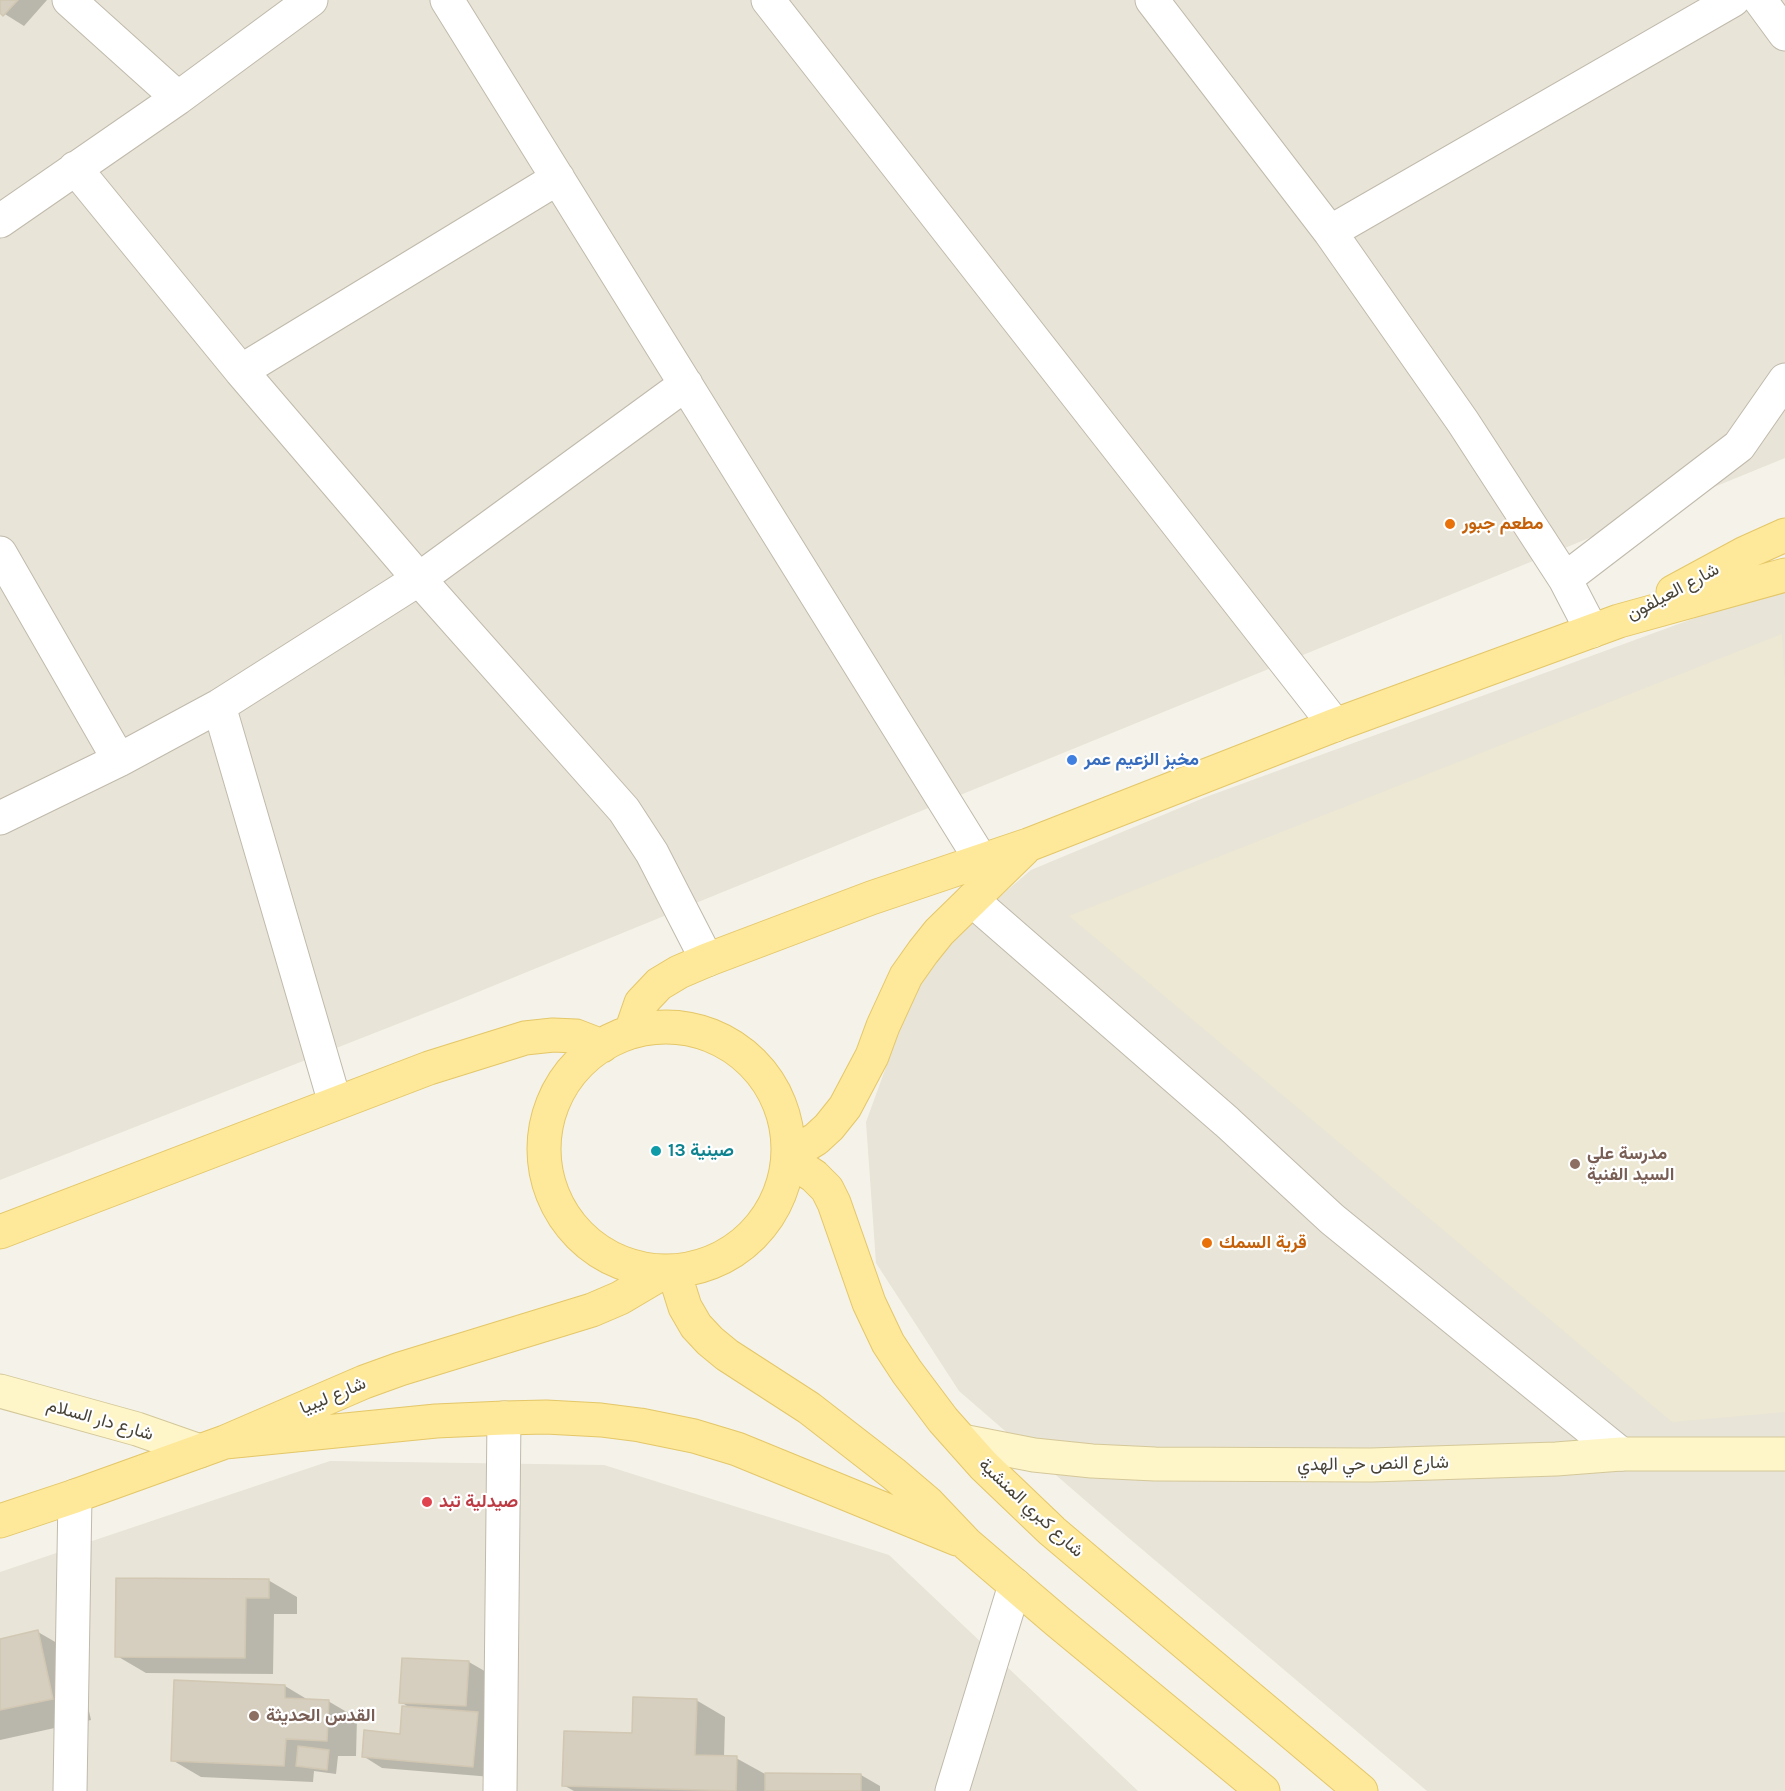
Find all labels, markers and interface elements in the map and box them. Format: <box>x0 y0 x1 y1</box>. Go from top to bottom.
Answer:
place label: مطعم جبور <box>1462 513 1543 535</box>
marker: مطعم جبور <box>1443 517 1457 531</box>
street label: شارع العيلفون <box>1623 559 1723 625</box>
place label: مخبز الزعيم عمر <box>1084 749 1199 771</box>
marker: مخبز الزعيم عمر <box>1065 753 1079 767</box>
place label: صينية 13 <box>668 1140 734 1162</box>
place label: مدرسة علي السيد الفنية <box>1587 1143 1674 1186</box>
marker: صينية 13 <box>649 1144 663 1158</box>
marker: مدرسة علي السيد الفنية <box>1568 1157 1582 1171</box>
place label: قرية السمك <box>1219 1232 1307 1254</box>
marker: قرية السمك <box>1200 1236 1214 1250</box>
street label: شارع ليبيا <box>297 1372 369 1420</box>
street label: شارع دار السلام <box>44 1394 156 1446</box>
street label: شارع النص حي الهدي <box>1297 1452 1449 1476</box>
street label: شارع كبري المنشية <box>974 1454 1088 1562</box>
place label: صيدلية تبد <box>439 1491 518 1513</box>
marker: صيدلية تبد <box>420 1495 434 1509</box>
place label: القدس الحديثة <box>266 1705 375 1727</box>
marker: القدس الحديثة <box>247 1709 261 1723</box>

